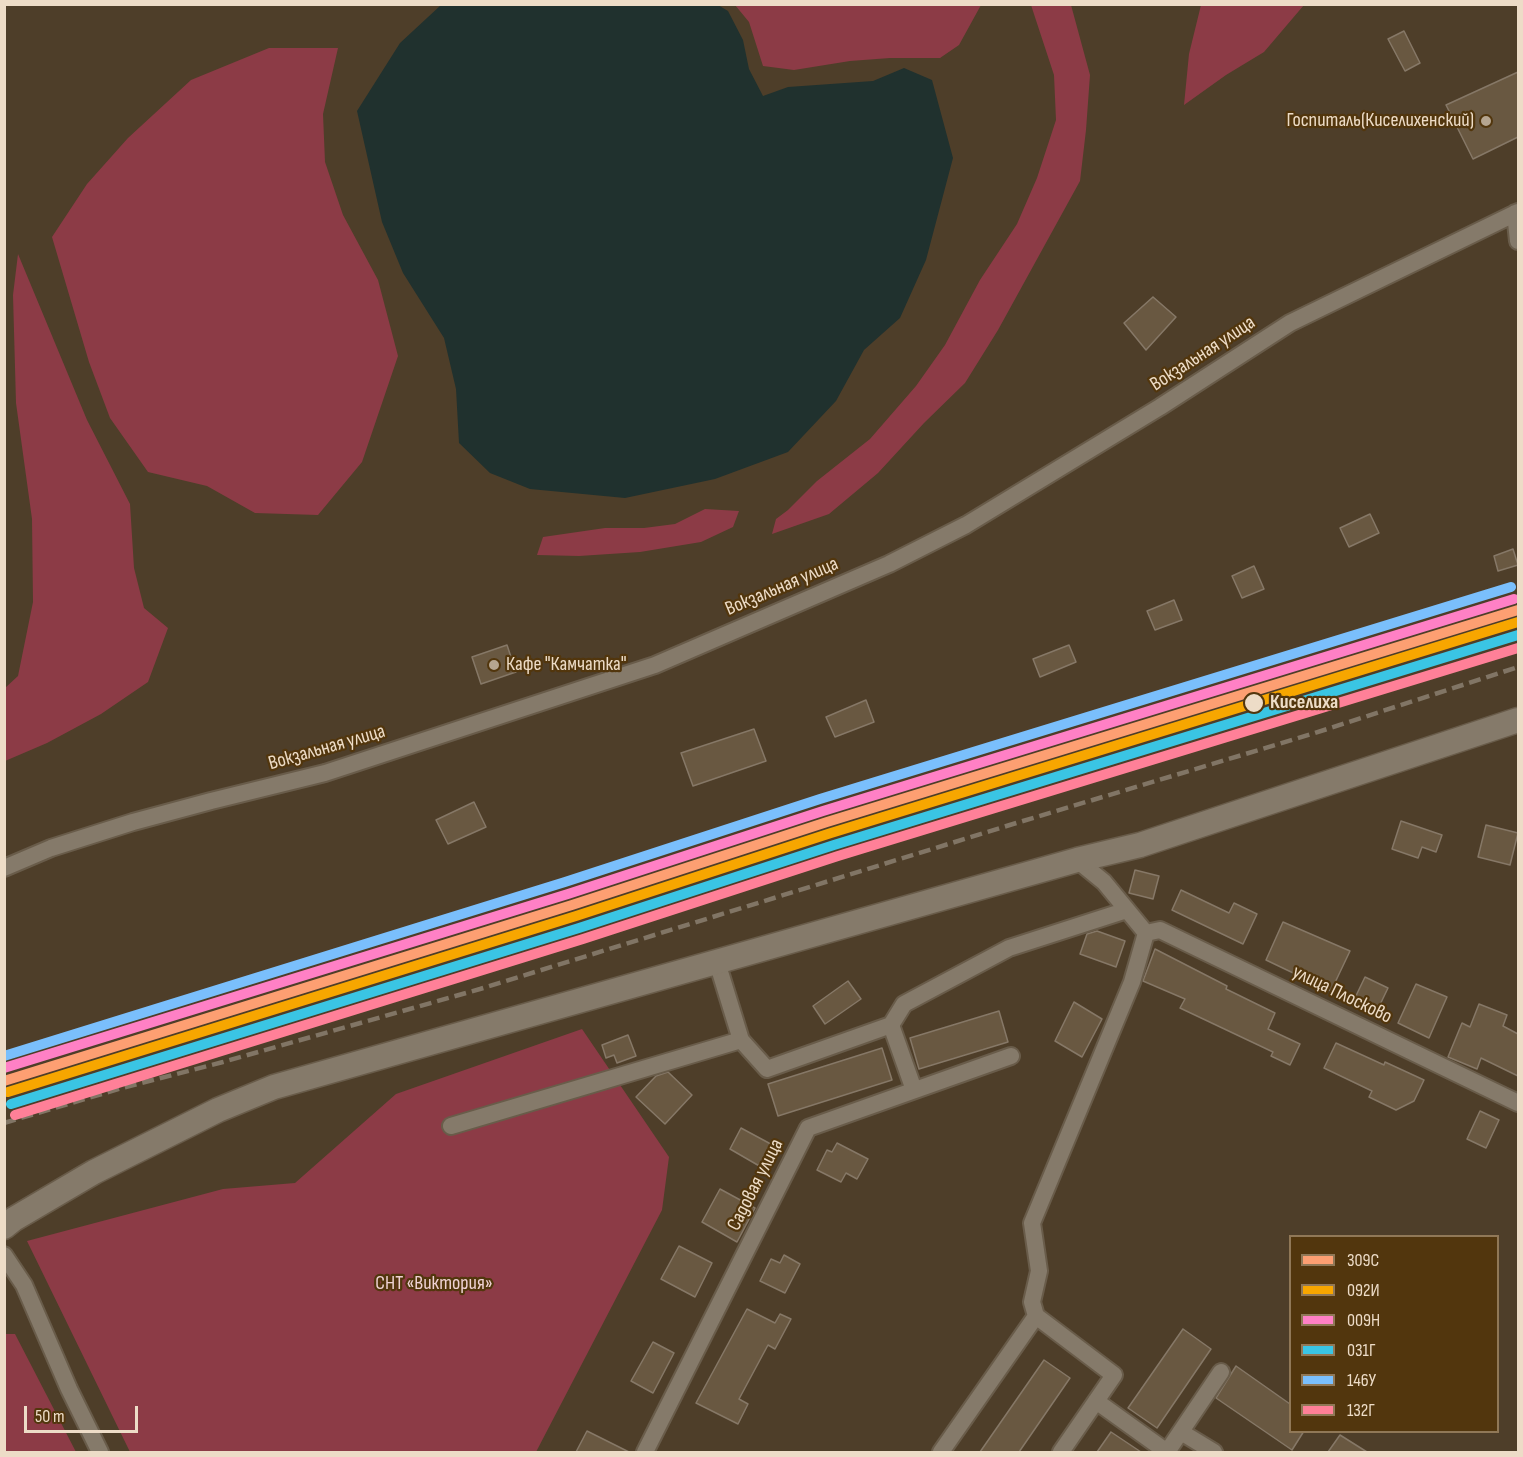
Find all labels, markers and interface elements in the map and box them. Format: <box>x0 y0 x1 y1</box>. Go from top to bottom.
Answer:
place label: Госпиталь(Киселихенский) <box>1287 109 1474 133</box>
marker: Госпиталь(Киселихенский) <box>1479 114 1493 128</box>
street label: Вокзальная улица <box>1146 311 1260 397</box>
street label: Вокзальная улица <box>722 552 842 622</box>
place label: Кафе "Камчатка" <box>506 653 627 677</box>
marker: Кафе "Камчатка" <box>487 658 501 672</box>
place label: Киселиха <box>1270 691 1338 715</box>
marker: Киселиха <box>1243 692 1265 714</box>
street label: Вокзальная улица <box>266 720 388 776</box>
street label: улица Плосково <box>1288 961 1396 1029</box>
street label: Садовая улица <box>723 1135 789 1235</box>
legend <box>1289 1235 1499 1433</box>
text: 309С <box>1347 1250 1379 1271</box>
park label: СНТ «Виктория» <box>375 1272 493 1296</box>
text: 092И <box>1347 1280 1380 1301</box>
text: 009Н <box>1347 1310 1380 1331</box>
text: 031Г <box>1347 1340 1376 1361</box>
text: 146У <box>1347 1370 1376 1391</box>
scale bar <box>27 1394 141 1432</box>
text: 132Г <box>1347 1400 1375 1421</box>
text: 50 m <box>35 1406 65 1427</box>

